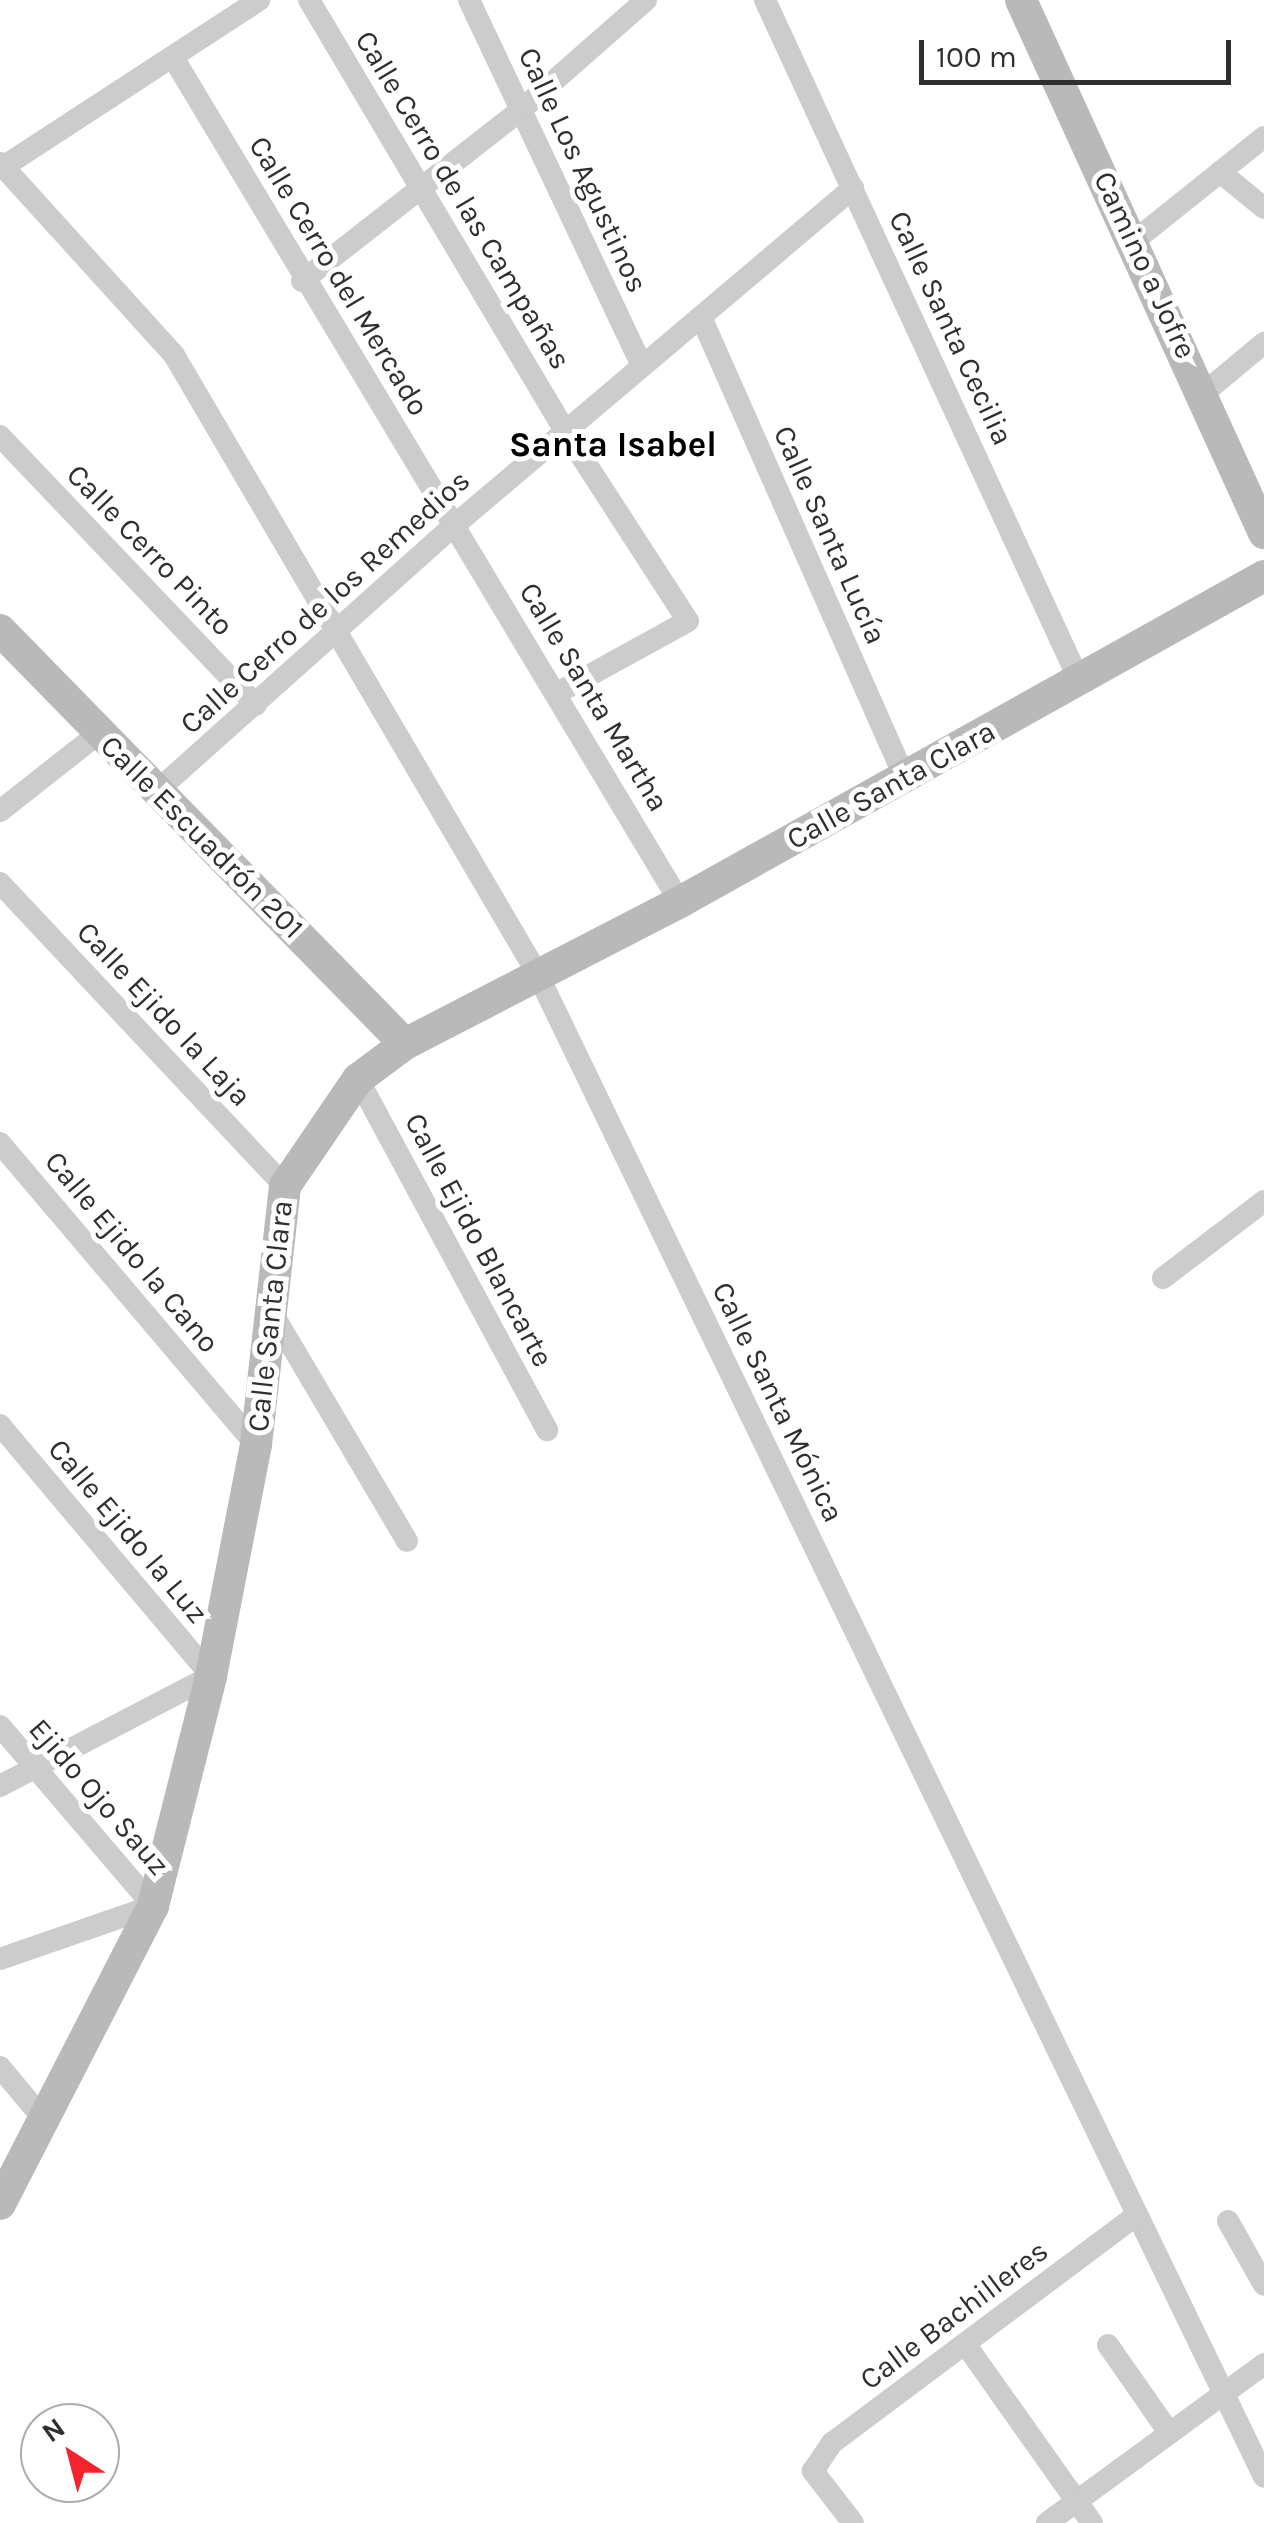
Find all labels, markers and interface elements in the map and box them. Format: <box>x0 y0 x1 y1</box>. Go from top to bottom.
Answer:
scale bar <box>924 20 1236 82</box>
street label: Calle Cerro de las Campañas <box>347 24 579 376</box>
text: 100 m <box>936 39 1017 75</box>
street label: Calle Los Agustinos <box>510 42 656 298</box>
street label: Calle Cerro del Mercado <box>241 130 437 422</box>
street label: Camino a Jofre <box>1086 166 1204 364</box>
street label: Calle Santa Cecilia <box>881 205 1021 451</box>
street label: Calle Santa Lucía <box>766 420 894 650</box>
district label: Santa Isabel <box>509 424 717 466</box>
street label: Calle Cerro Pinto <box>59 457 241 643</box>
street label: Calle Cerro de los Remedios <box>173 462 477 742</box>
street label: Calle Santa Martha <box>511 576 677 818</box>
street label: Calle Santa Clara <box>781 713 1001 857</box>
street label: Calle Escuadrón 201 <box>93 728 311 946</box>
street label: Calle Ejido la Laja <box>69 914 259 1114</box>
street label: Calle Ejido Blancarte <box>397 1107 561 1373</box>
street label: Calle Ejido la Cano <box>37 1144 227 1360</box>
street label: Calle Santa Clara <box>240 1198 300 1434</box>
street label: Calle Santa Mónica <box>704 1276 852 1528</box>
street label: Calle Ejido la Luz <box>41 1432 215 1630</box>
street label: Ejido Ojo Sauz <box>21 1711 177 1883</box>
street label: Calle Bachilleres <box>853 2233 1055 2397</box>
north arrow <box>20 2403 120 2503</box>
text: N <box>35 2411 71 2449</box>

